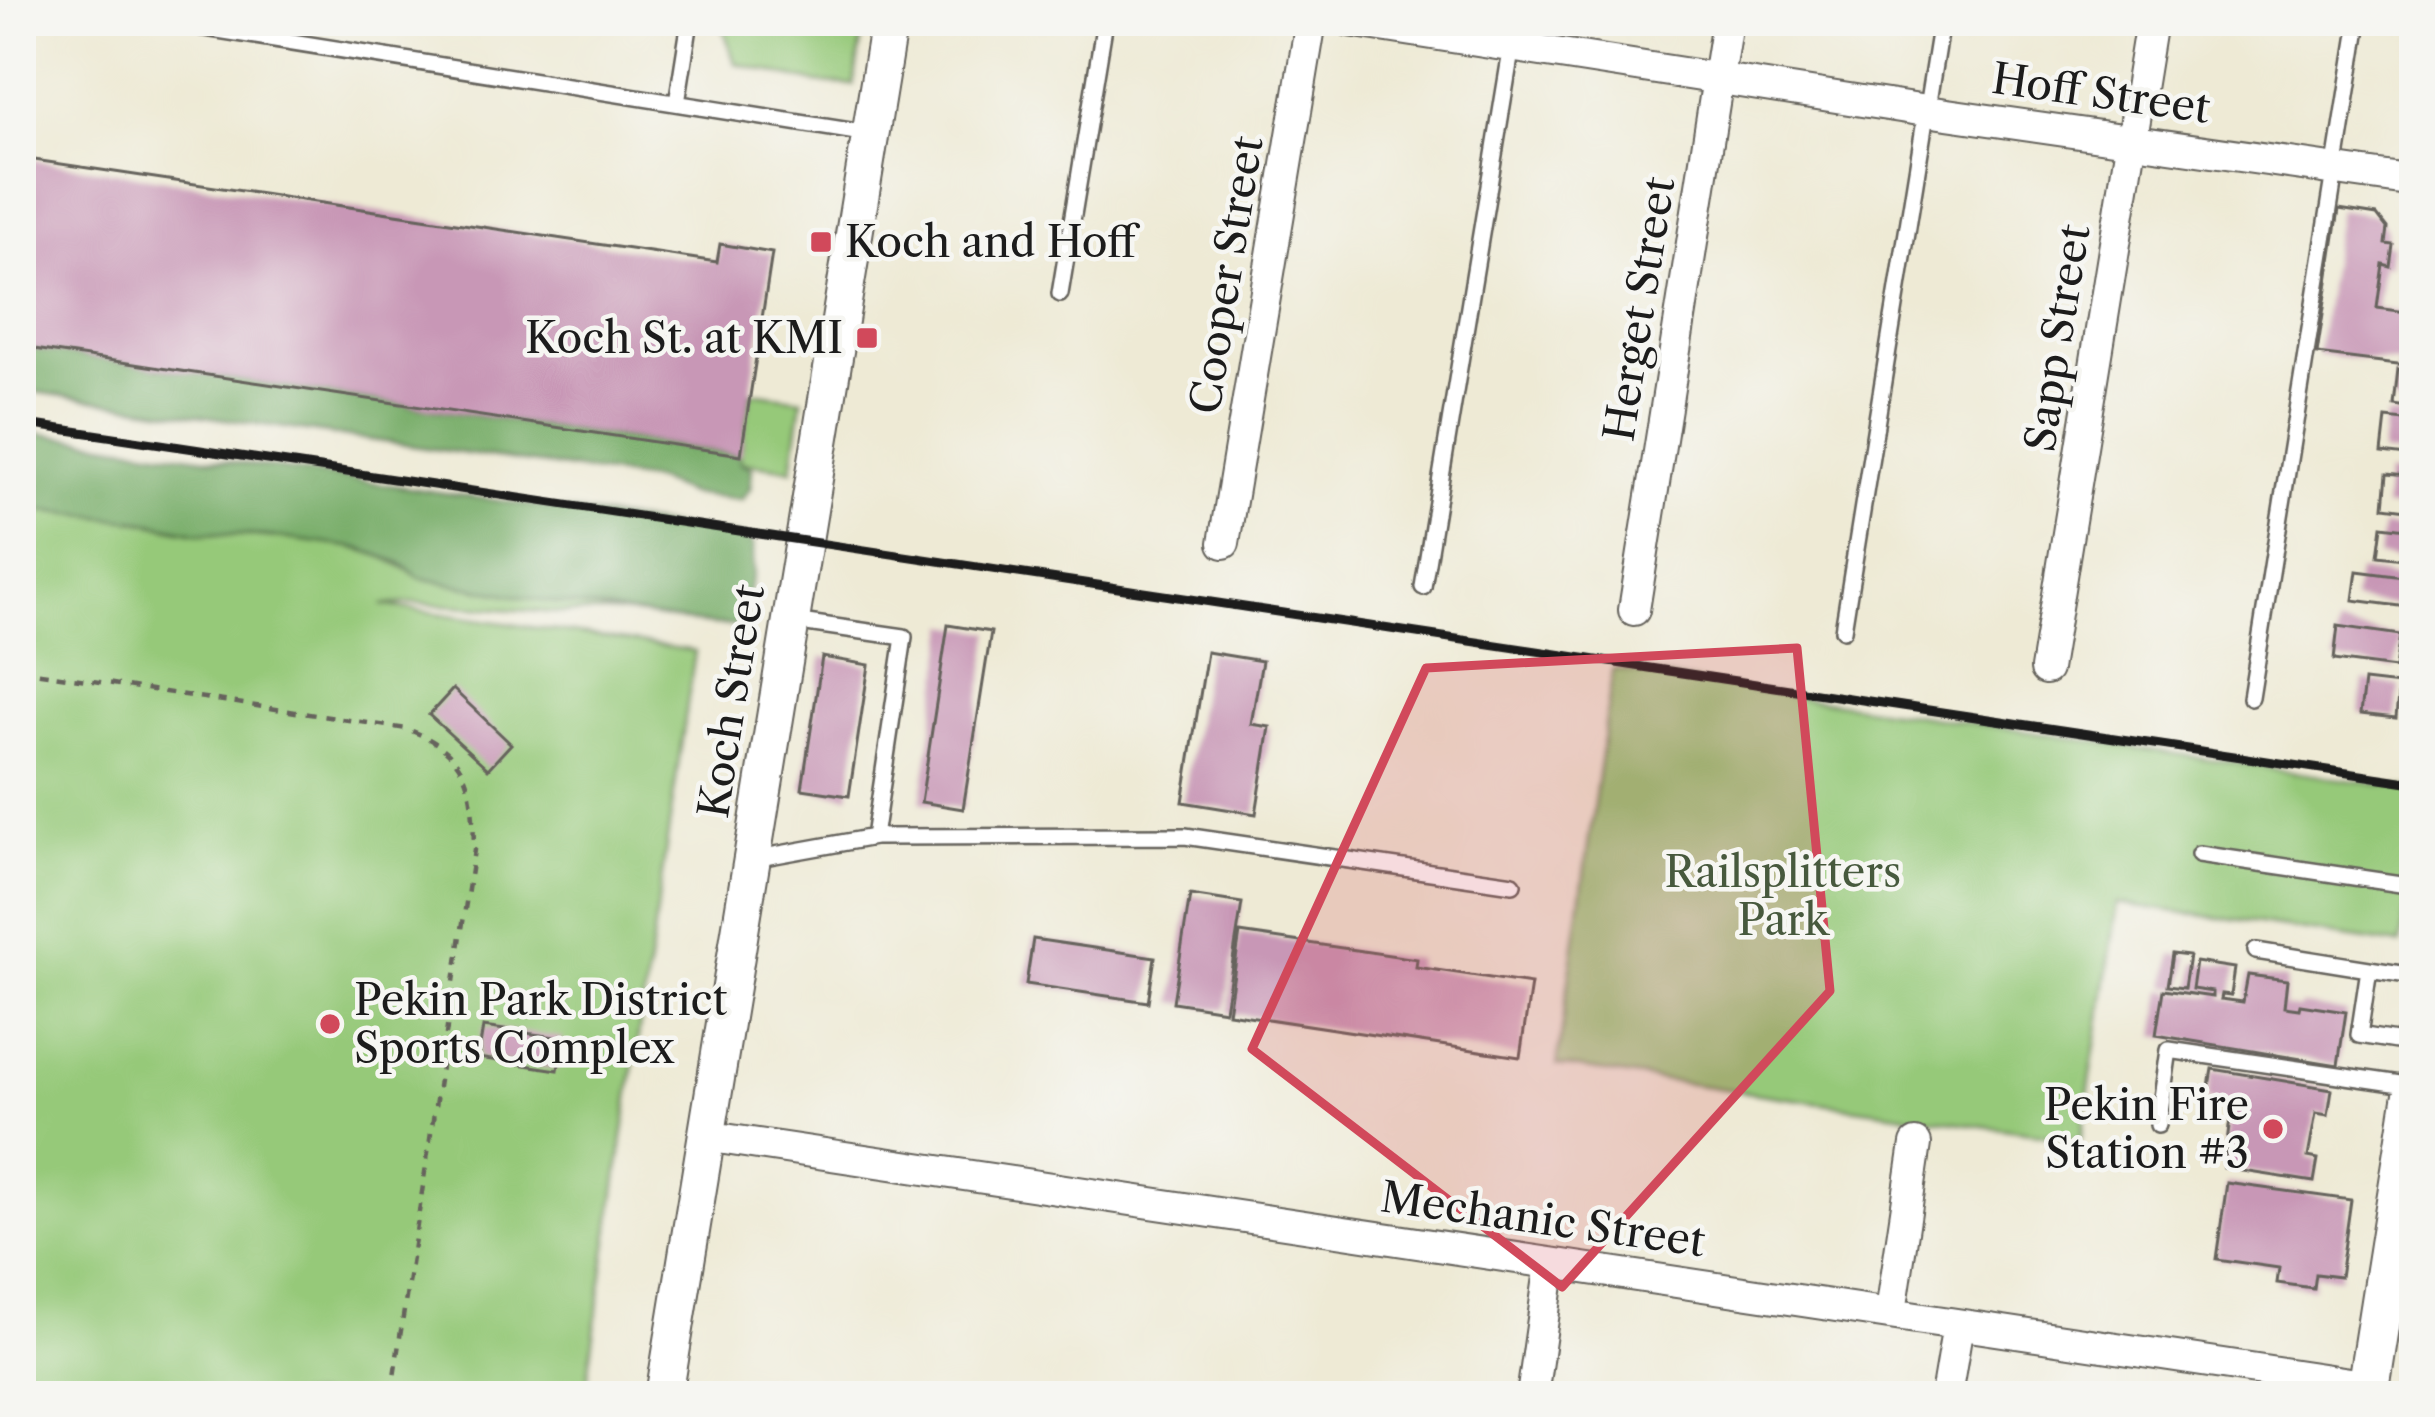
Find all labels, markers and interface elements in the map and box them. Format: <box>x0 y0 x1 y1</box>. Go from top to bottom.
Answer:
street label: Hoff Street <box>1989 52 2214 134</box>
street label: Cooper Street <box>1178 132 1274 418</box>
street label: Herget Street <box>1592 173 1686 445</box>
place label: Koch and Hoff <box>845 216 1140 268</box>
street label: Sapp Street <box>2013 221 2101 455</box>
marker: Koch and Hoff <box>808 229 834 255</box>
place label: Koch St. at KMI <box>525 312 843 364</box>
marker: Koch St. at KMI <box>854 325 880 351</box>
street label: Koch Street <box>687 580 775 821</box>
park label: Railsplitters Park <box>1665 846 1901 946</box>
place label: Pekin Park District Sports Complex <box>354 974 728 1074</box>
marker: Pekin Park District Sports Complex <box>317 1011 343 1037</box>
place label: Pekin Fire Station #3 <box>2044 1079 2249 1179</box>
marker: Pekin Fire Station #3 <box>2260 1116 2286 1142</box>
street label: Mechanic Street <box>1378 1171 1709 1268</box>

